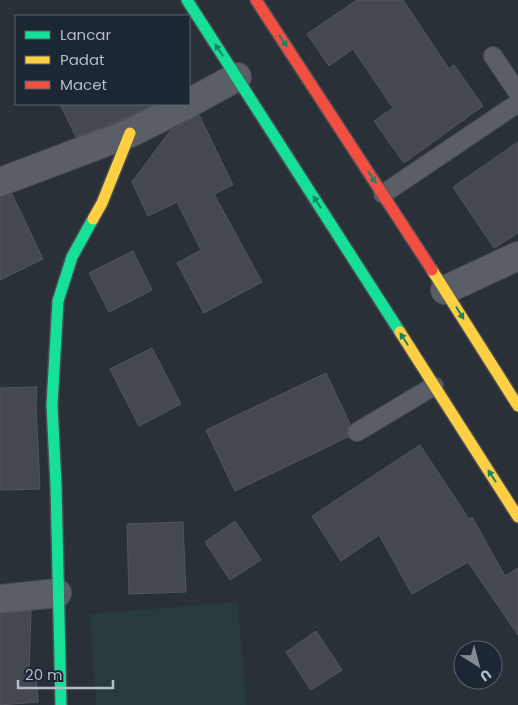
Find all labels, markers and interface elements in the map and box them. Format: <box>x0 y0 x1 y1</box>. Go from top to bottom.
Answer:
legend <box>15 15 190 105</box>
text: Lancar <box>60 24 111 45</box>
one-way arrow <box>278 34 288 48</box>
one-way arrow <box>215 44 224 57</box>
text: Padat <box>60 49 105 70</box>
text: Macet <box>60 74 107 95</box>
one-way arrow <box>367 170 376 184</box>
one-way arrow <box>312 195 321 209</box>
one-way arrow <box>455 307 465 320</box>
one-way arrow <box>399 332 409 346</box>
one-way arrow <box>487 469 496 482</box>
north arrow <box>453 640 503 690</box>
scale bar <box>18 658 112 690</box>
text: 20 m <box>25 664 63 685</box>
text: U <box>476 665 496 687</box>

